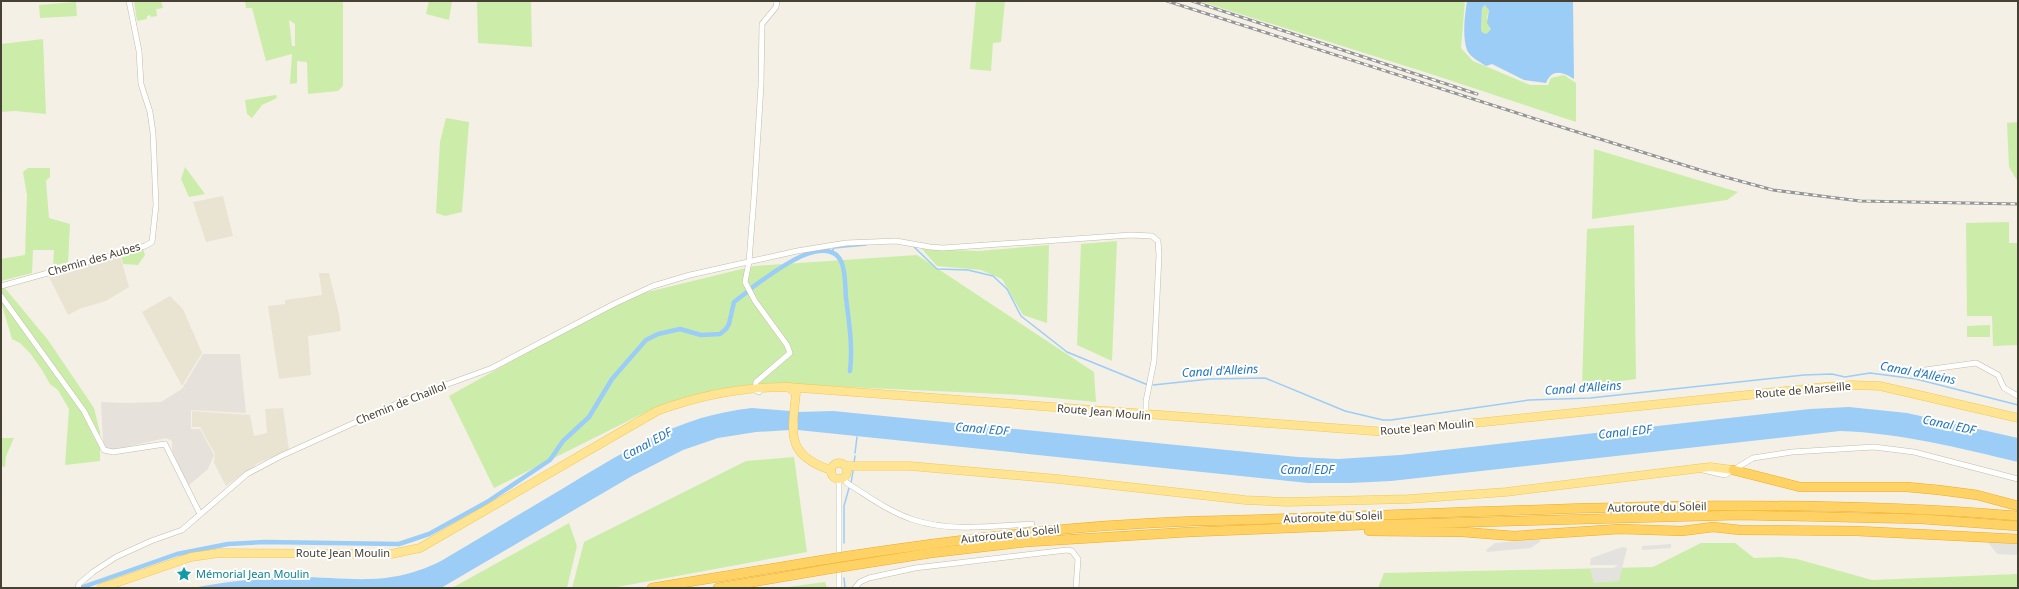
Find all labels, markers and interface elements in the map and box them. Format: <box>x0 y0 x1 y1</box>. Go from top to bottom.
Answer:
street label: Chemin des Aubes <box>46 238 142 279</box>
water label: Canal d'Alleins <box>1879 357 1957 388</box>
water label: Canal d'Alleins <box>1181 360 1259 381</box>
water label: Canal d'Alleins <box>1544 376 1622 399</box>
street label: Chemin de Chaillol <box>353 378 448 428</box>
street label: Route de Marseille <box>1754 378 1851 401</box>
street label: Route Jean Moulin <box>1056 400 1152 423</box>
water label: Canal EDF <box>1921 411 1978 439</box>
street label: Route Jean Moulin <box>1379 415 1475 438</box>
water label: Canal EDF <box>955 418 1011 439</box>
water label: Canal EDF <box>1597 420 1654 443</box>
water label: Canal EDF <box>619 423 676 464</box>
water label: Canal EDF <box>1280 461 1335 478</box>
street label: Autoroute du Soleil <box>1607 498 1707 515</box>
street label: Autoroute du Soleil <box>1283 507 1383 526</box>
street label: Autoroute du Soleil <box>960 521 1060 546</box>
street label: Route Jean Moulin <box>296 545 390 560</box>
place icon: Mémorial Jean Moulin <box>175 565 193 583</box>
place label: Mémorial Jean Moulin <box>196 566 309 581</box>

